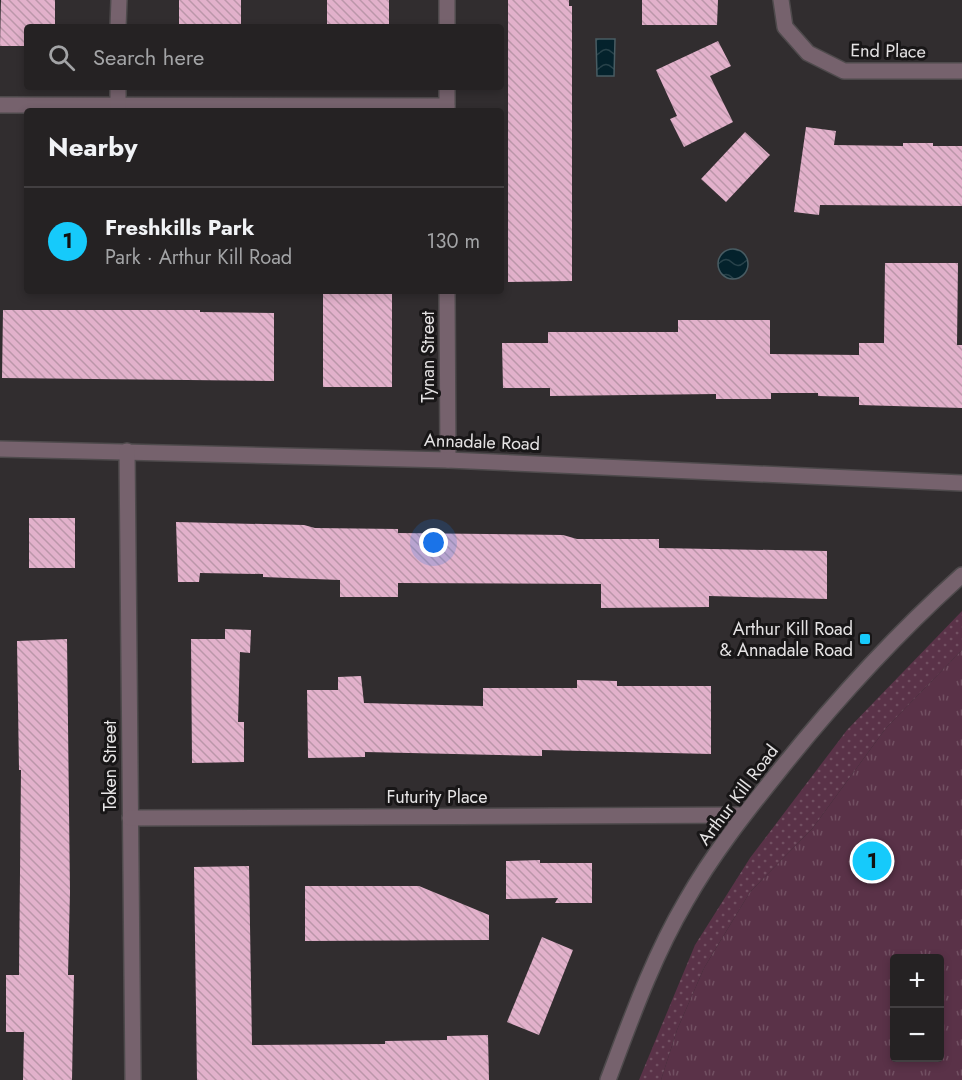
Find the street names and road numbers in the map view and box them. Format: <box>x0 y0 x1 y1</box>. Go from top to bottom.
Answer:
street label: End Place <box>850 37 926 65</box>
street label: Tynan Street <box>415 310 441 403</box>
street label: Annadale Road <box>424 427 540 457</box>
street label: Token Street <box>97 720 123 812</box>
street label: Arthur Kill Road <box>691 739 785 851</box>
street label: Futurity Place <box>387 784 487 810</box>

